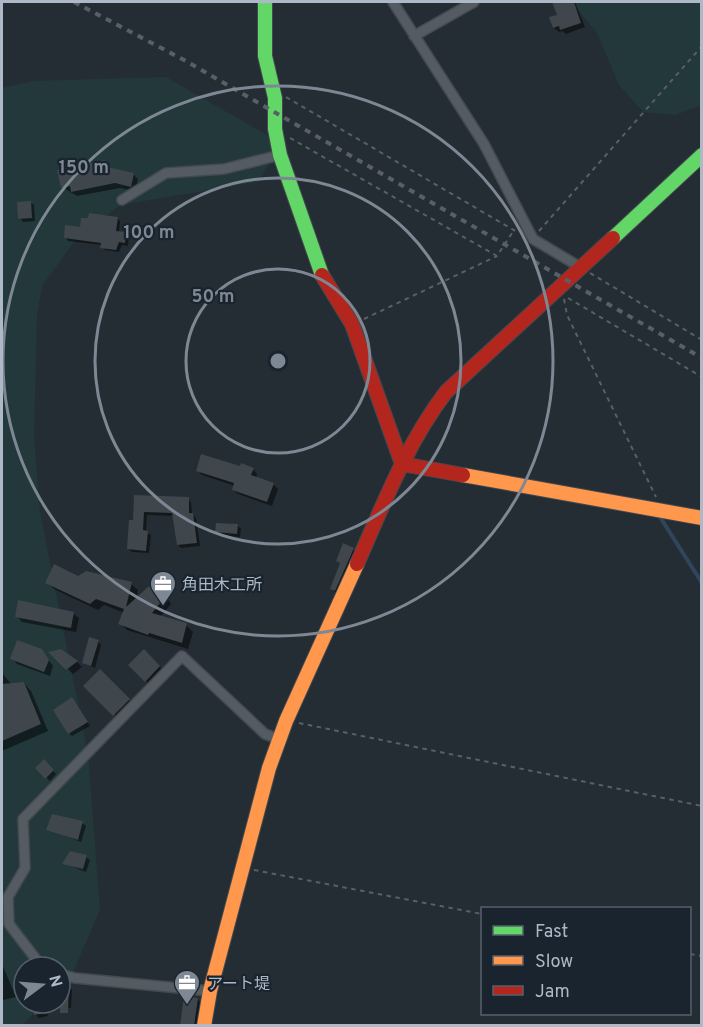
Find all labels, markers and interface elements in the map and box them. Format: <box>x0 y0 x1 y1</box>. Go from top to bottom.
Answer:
text: 150 m <box>59 157 109 180</box>
text: 100 m <box>123 222 175 245</box>
text: 50 m <box>191 286 235 309</box>
centre of rings <box>268 351 288 371</box>
office icon: 角田木工所 <box>148 569 178 607</box>
place label: 角田木工所 <box>182 576 262 596</box>
legend <box>481 907 691 1015</box>
text: Fast <box>535 921 568 944</box>
text: Slow <box>535 951 573 974</box>
north arrow <box>12 955 72 1015</box>
office icon: アート堤 <box>172 968 202 1006</box>
text: N <box>43 973 66 990</box>
place label: アート堤 <box>207 975 270 995</box>
text: Jam <box>535 981 570 1004</box>

